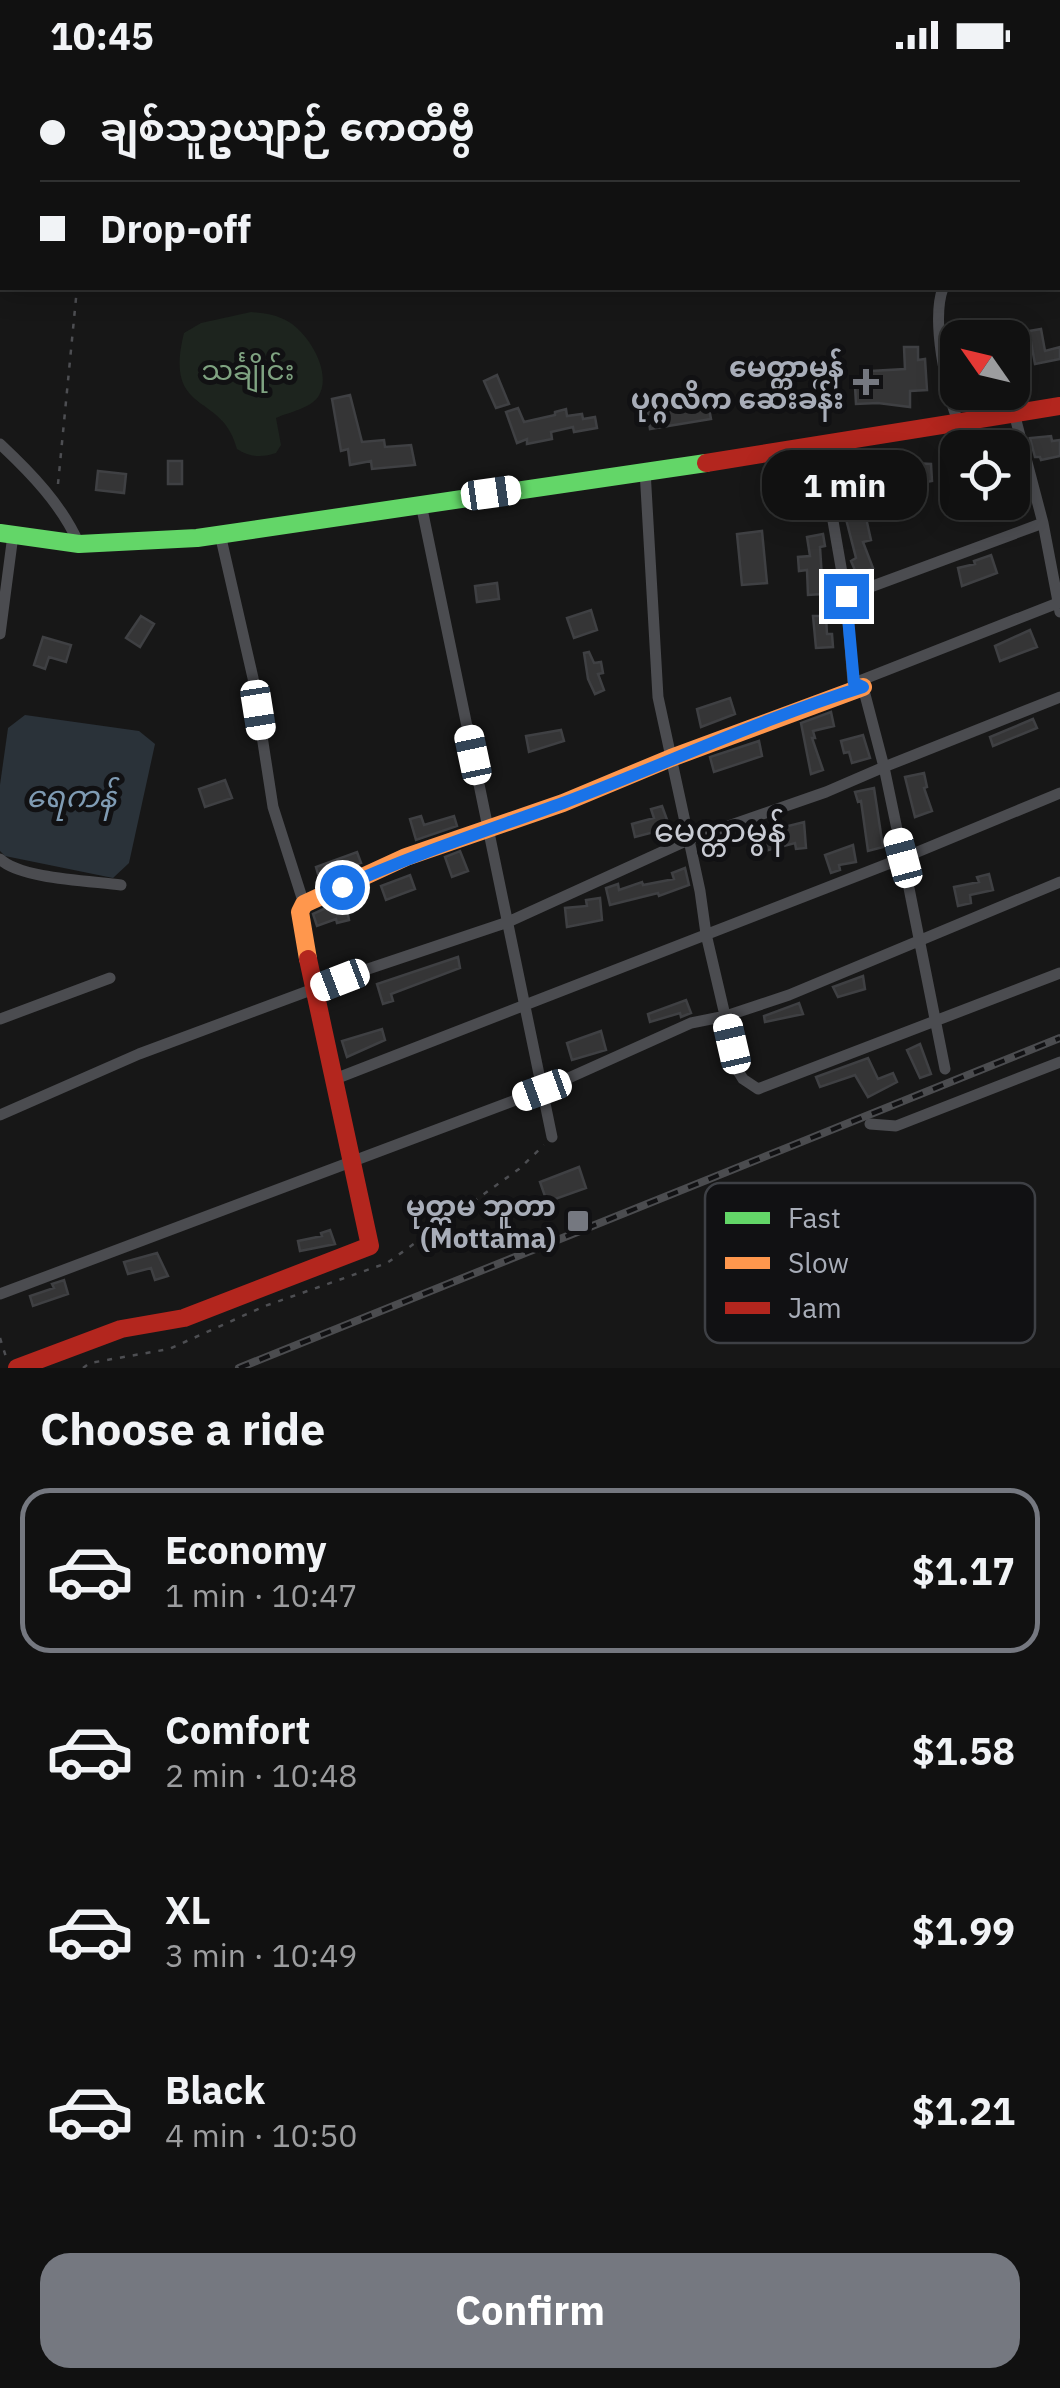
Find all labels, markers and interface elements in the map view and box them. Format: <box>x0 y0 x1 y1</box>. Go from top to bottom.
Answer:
text: 10:45 <box>50 11 154 60</box>
text: ချစ်သူဥယျာဉ် ကေတီဗွီ <box>100 102 475 151</box>
text: Drop-off <box>100 204 251 253</box>
north arrow <box>940 320 1030 410</box>
map controls <box>940 320 1030 520</box>
place label: မေတ္တာမွန် ပုဂ္ဂလိက ဆေးခန်း <box>631 348 844 423</box>
park label: သင်္ချိုင်း <box>202 351 294 393</box>
marker: မေတ္တာမွန် ပုဂ္ဂလိက ဆေးခန်း <box>853 369 879 395</box>
button: locate <box>940 430 1030 520</box>
callout: 1 min <box>764 451 928 521</box>
text: 1 min <box>803 464 886 506</box>
car <box>459 474 523 512</box>
route end <box>824 574 869 619</box>
car <box>238 678 278 742</box>
car <box>452 723 494 787</box>
water label: ရေကန် <box>26 776 120 822</box>
district label: မေတ္တာမွန် <box>654 808 786 857</box>
car <box>881 825 925 891</box>
route start <box>320 865 365 910</box>
car <box>307 955 373 1005</box>
car <box>711 1011 753 1077</box>
car <box>509 1066 575 1114</box>
legend <box>705 1183 1035 1343</box>
place label: မုတ္တမ ဘူတာ (Mottama) <box>406 1187 556 1256</box>
text: Fast <box>788 1199 841 1236</box>
marker: မုတ္တမ ဘူတာ (Mottama) <box>565 1208 591 1234</box>
text: Slow <box>788 1244 849 1281</box>
text: Jam <box>788 1289 842 1326</box>
text: Choose a ride <box>40 1399 325 1457</box>
text: Economy <box>165 1525 327 1574</box>
icon: car <box>45 1526 135 1616</box>
text: $1.17 <box>912 1546 1015 1595</box>
text: 1 min · 10:47 <box>165 1574 358 1616</box>
text: Comfort <box>165 1705 310 1754</box>
icon: car <box>45 1706 135 1796</box>
text: $1.58 <box>912 1726 1015 1775</box>
text: 2 min · 10:48 <box>165 1754 358 1796</box>
text: XL <box>165 1885 211 1934</box>
icon: car <box>45 1886 135 1976</box>
text: $1.99 <box>912 1906 1015 1955</box>
text: 3 min · 10:49 <box>165 1934 358 1976</box>
text: Black <box>165 2065 265 2114</box>
icon: car <box>45 2066 135 2156</box>
text: $1.21 <box>912 2086 1015 2135</box>
text: 4 min · 10:50 <box>165 2114 358 2156</box>
button: Confirm <box>40 2253 1020 2368</box>

